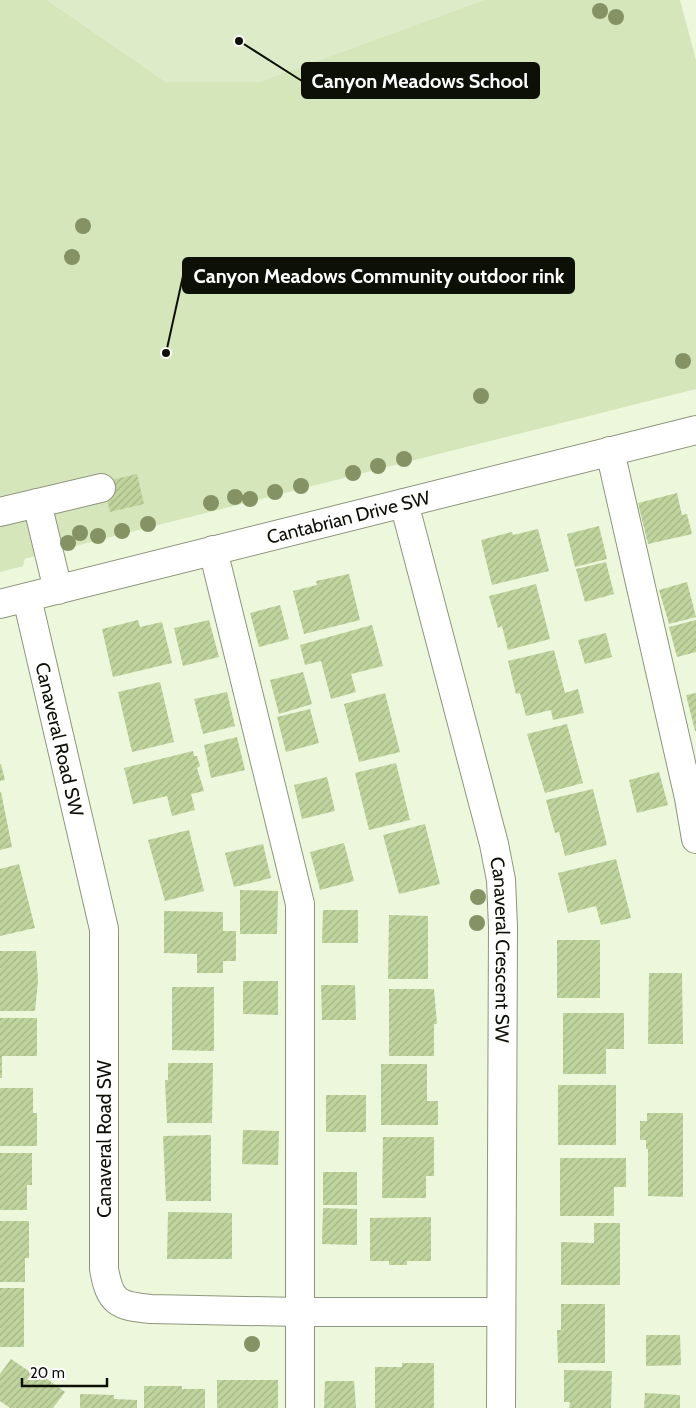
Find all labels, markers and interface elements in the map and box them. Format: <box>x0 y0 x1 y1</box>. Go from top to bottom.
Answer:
callout: Canyon Meadows School <box>302 63 539 98</box>
text: Canyon Meadows School <box>312 69 528 93</box>
callout: Canyon Meadows Community outdoor rink <box>183 258 574 293</box>
text: Canyon Meadows Community outdoor rink <box>194 264 565 288</box>
street label: Cantabrian Drive SW <box>264 485 432 548</box>
street label: Canaveral Road SW <box>31 660 89 819</box>
street label: Canaveral Crescent SW <box>485 855 515 1043</box>
street label: Canaveral Road SW <box>93 1060 116 1218</box>
scale bar <box>22 1356 108 1388</box>
text: 20 m <box>30 1364 65 1382</box>

